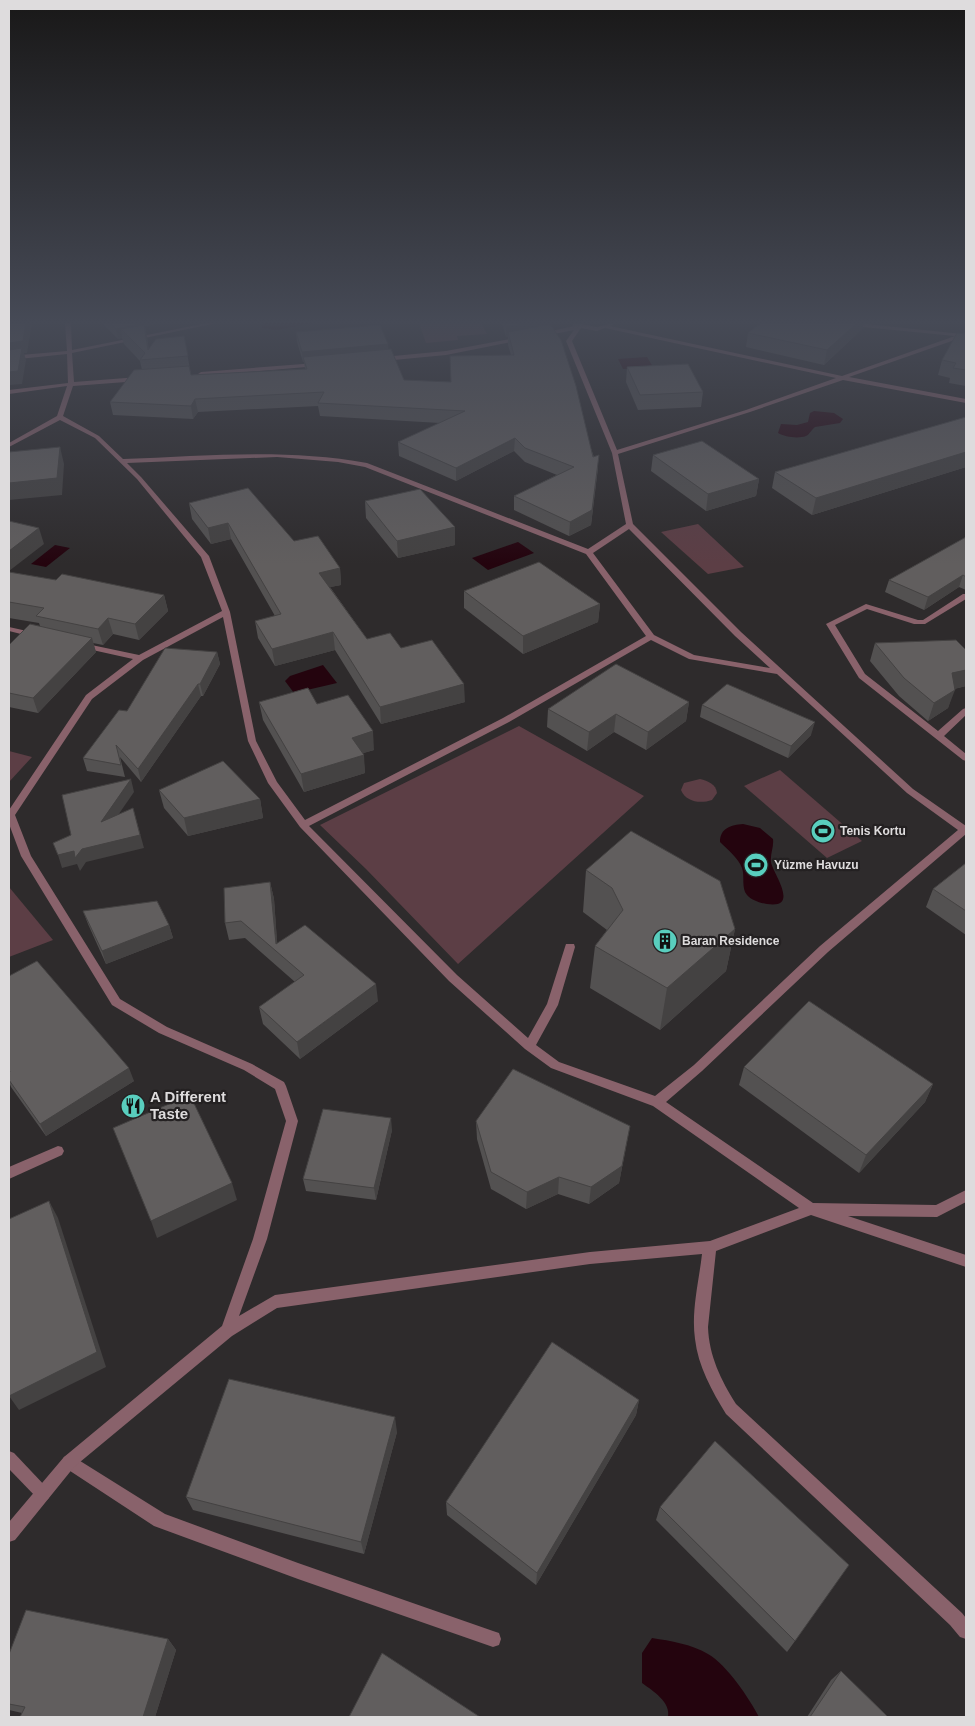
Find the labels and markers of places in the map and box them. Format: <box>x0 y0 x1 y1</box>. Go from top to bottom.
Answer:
sports icon: Tenis Kortu <box>810 818 836 844</box>
place label: Tenis Kortu <box>840 824 906 838</box>
sports icon: Yüzme Havuzu <box>743 852 769 878</box>
place label: Yüzme Havuzu <box>774 858 859 872</box>
building icon: Baran Residence <box>652 928 678 954</box>
place label: Baran Residence <box>682 934 780 948</box>
place label: A Different Taste <box>150 1088 226 1122</box>
restaurant icon: A Different Taste <box>120 1093 146 1119</box>

